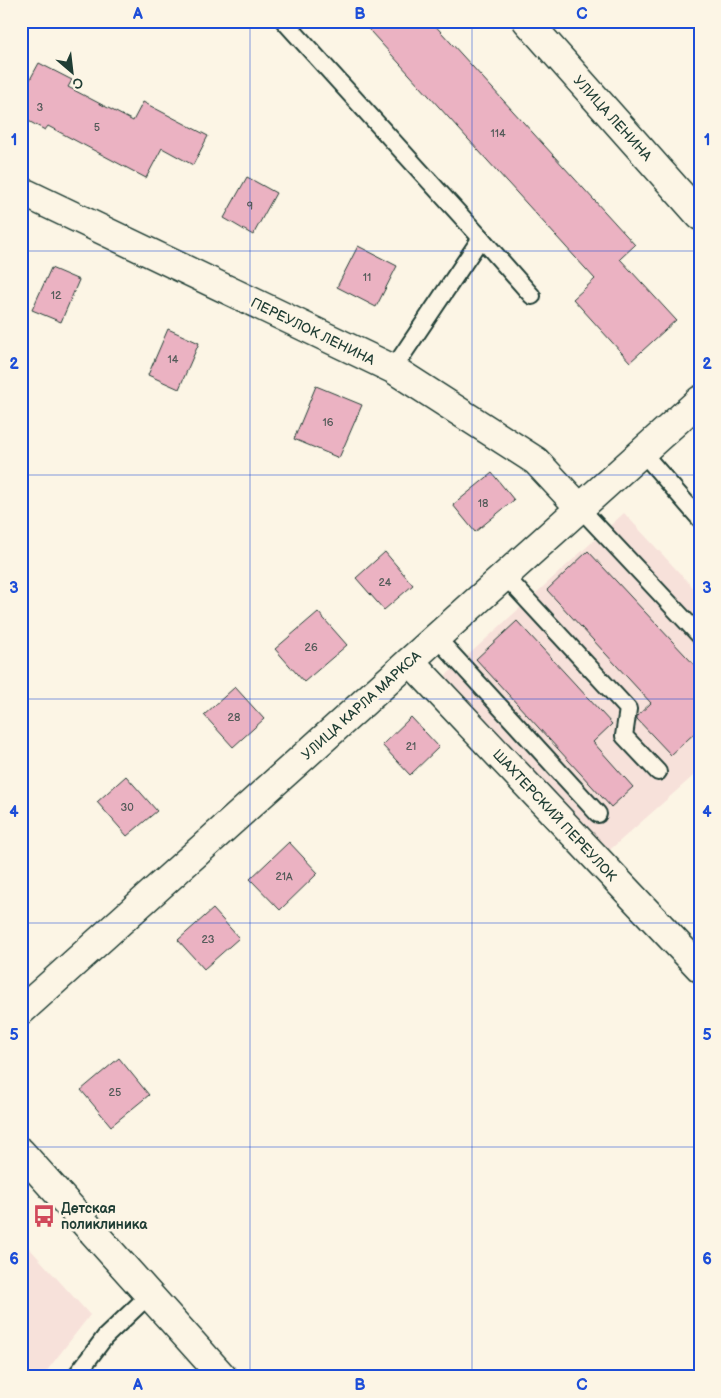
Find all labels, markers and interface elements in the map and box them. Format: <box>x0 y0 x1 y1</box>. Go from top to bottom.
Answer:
text: A <box>132 5 143 24</box>
text: B <box>354 5 366 24</box>
text: C <box>576 5 588 24</box>
north arrow <box>48 48 98 98</box>
street label: УЛИЦА ЛЕНИНА <box>570 72 656 165</box>
text: С <box>69 73 86 93</box>
house number: 3 <box>37 101 44 114</box>
house number: 5 <box>94 121 100 134</box>
house number: 114 <box>490 127 506 140</box>
text: 1 <box>11 131 17 150</box>
text: 1 <box>704 131 710 150</box>
house number: 9 <box>247 200 253 213</box>
house number: 11 <box>363 271 371 284</box>
house number: 12 <box>51 289 62 302</box>
street label: ПЕРЕУЛОК ЛЕНИНА <box>248 294 378 369</box>
house number: 14 <box>168 353 179 366</box>
text: 2 <box>9 355 19 374</box>
text: 2 <box>702 355 712 374</box>
house number: 16 <box>323 416 334 429</box>
house number: 18 <box>478 497 488 510</box>
house number: 24 <box>378 576 392 589</box>
text: 3 <box>9 579 19 598</box>
text: 3 <box>702 579 712 598</box>
house number: 26 <box>304 641 318 654</box>
street label: УЛИЦА КАРЛА МАРКСА <box>298 647 425 763</box>
house number: 28 <box>228 711 240 724</box>
house number: 21 <box>406 740 416 753</box>
street label: ШАХТЕРСКИЙ ПЕРЕУЛОК <box>489 746 621 886</box>
house number: 30 <box>120 801 134 814</box>
text: 4 <box>9 803 19 822</box>
text: 4 <box>702 803 712 822</box>
house number: 21А <box>275 870 293 883</box>
house number: 23 <box>201 933 215 946</box>
text: 5 <box>9 1026 19 1045</box>
text: 5 <box>702 1026 712 1045</box>
house number: 25 <box>109 1086 121 1099</box>
place label: Детская поликлиника <box>61 1200 148 1233</box>
bus stop icon: Детская поликлиника <box>31 1203 57 1229</box>
text: 6 <box>9 1250 19 1269</box>
text: 6 <box>702 1250 712 1269</box>
text: A <box>132 1376 143 1395</box>
text: B <box>354 1376 366 1395</box>
text: C <box>576 1376 588 1395</box>

